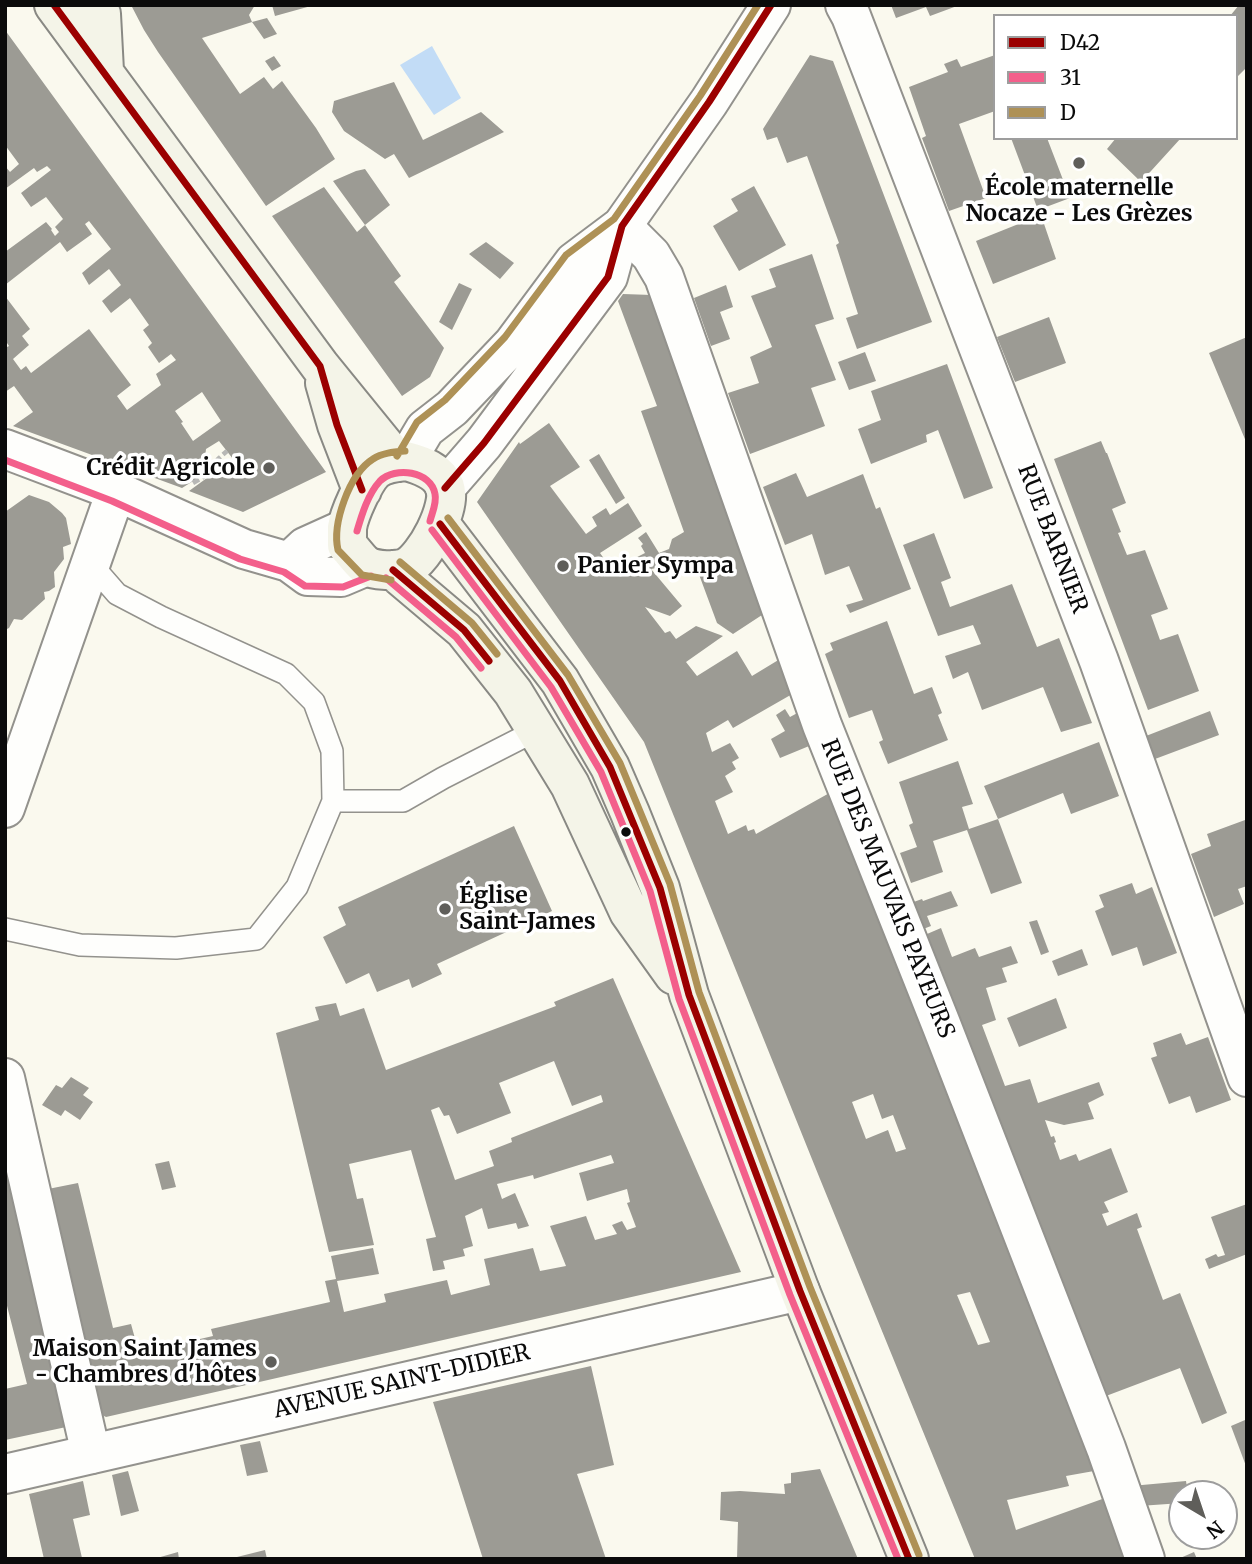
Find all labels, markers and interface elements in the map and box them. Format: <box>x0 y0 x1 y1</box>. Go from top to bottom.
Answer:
legend <box>993 14 1238 140</box>
text: D42 <box>1060 29 1100 56</box>
text: 31 <box>1060 64 1081 91</box>
text: D <box>1060 99 1076 126</box>
marker: École maternelle Nocaze - Les Grèzes <box>1071 155 1087 171</box>
place label: École maternelle Nocaze - Les Grèzes <box>965 174 1193 228</box>
place label: Crédit Agricole <box>86 454 255 482</box>
marker: Crédit Agricole <box>261 460 277 476</box>
street label: RUE BARNIER <box>1011 461 1093 617</box>
place label: Panier Sympa <box>577 552 734 580</box>
marker: Panier Sympa <box>555 558 571 574</box>
street label: RUE DES MAUVAIS PAYEURS <box>814 735 960 1043</box>
unlabelled marker <box>619 825 633 839</box>
place label: Église Saint-James <box>459 882 596 936</box>
marker: Église Saint-James <box>437 901 453 917</box>
place label: Maison Saint James - Chambres d'hôtes <box>33 1335 257 1389</box>
street label: AVENUE SAINT-DIDIER <box>271 1339 533 1425</box>
marker: Maison Saint James - Chambres d'hôtes <box>263 1354 279 1370</box>
north arrow <box>1168 1480 1238 1550</box>
text: N <box>1202 1516 1228 1544</box>

